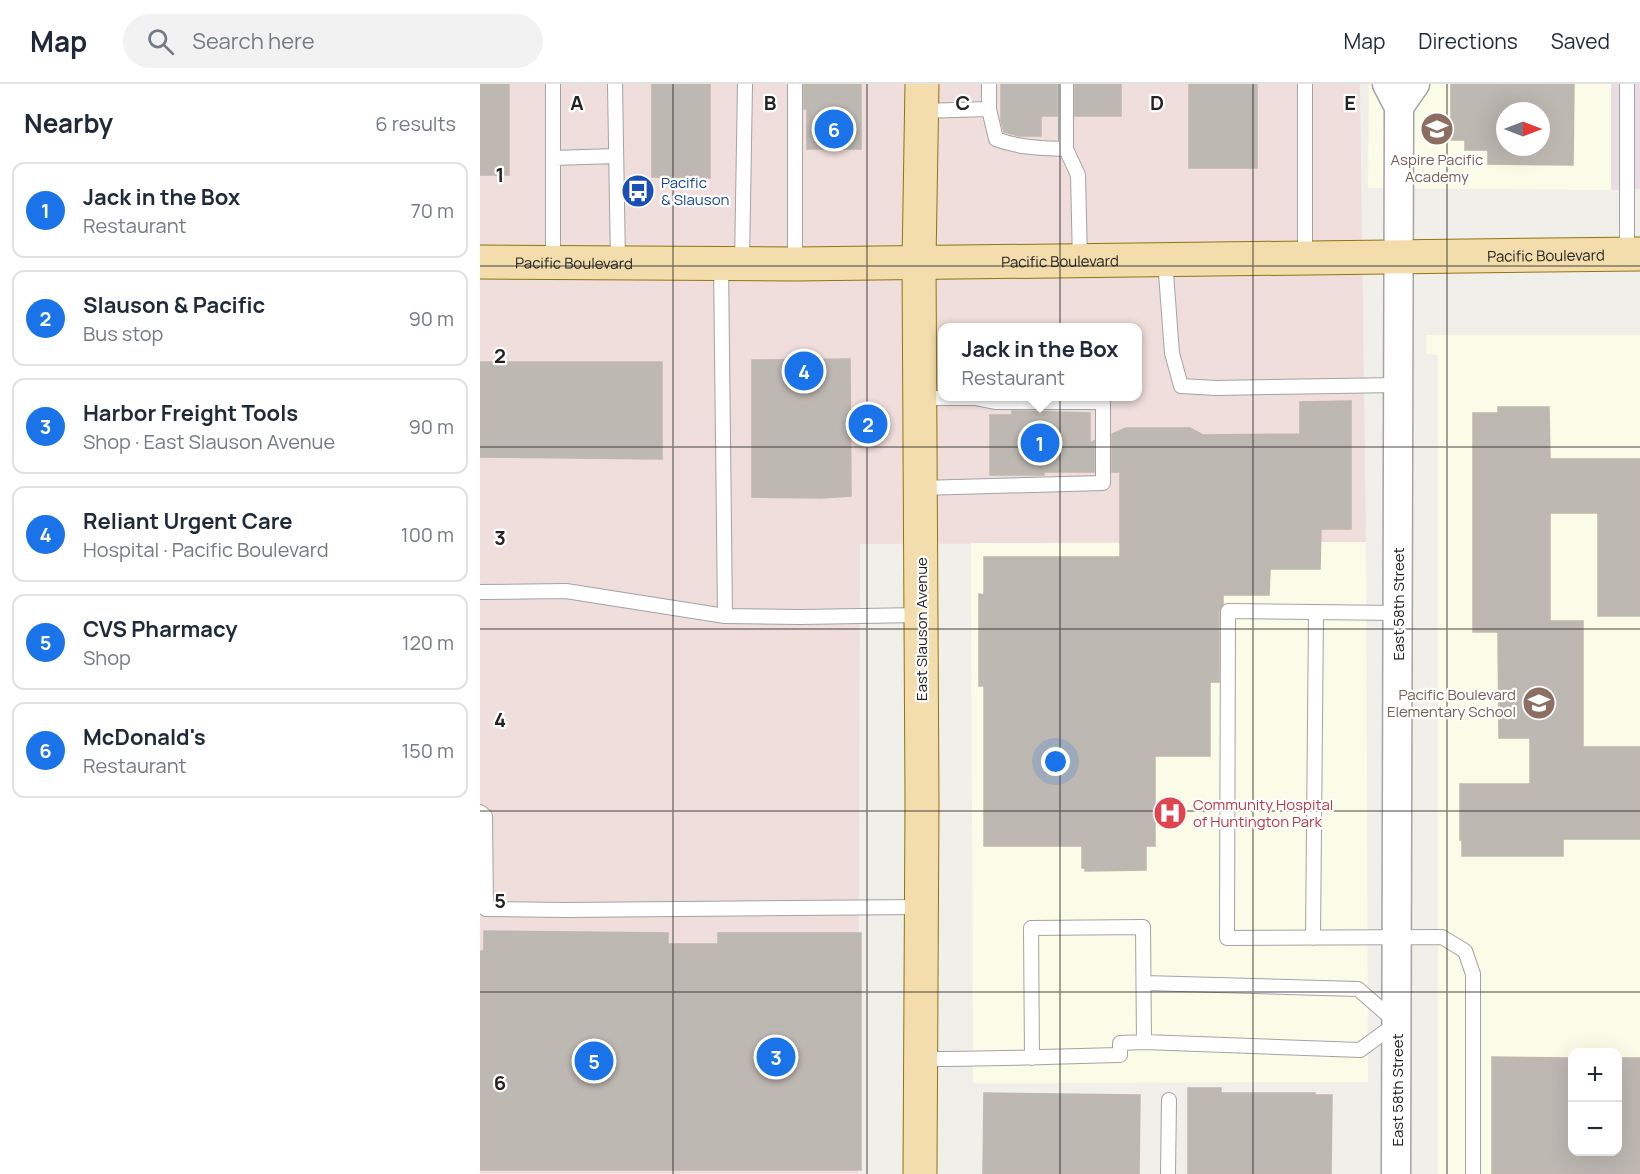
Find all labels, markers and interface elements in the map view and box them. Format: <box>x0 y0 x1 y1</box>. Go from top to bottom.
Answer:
search box <box>123 14 543 68</box>
text: Map <box>30 22 87 60</box>
icon: search <box>144 25 177 58</box>
text: Search here <box>192 26 315 56</box>
text: Map <box>1344 27 1385 55</box>
text: Directions <box>1418 27 1518 55</box>
text: Saved <box>1551 27 1610 55</box>
text: A <box>570 89 584 116</box>
text: B <box>764 89 777 116</box>
text: C <box>956 89 970 116</box>
text: D <box>1150 89 1164 116</box>
text: E <box>1344 89 1356 116</box>
north arrow <box>1496 102 1550 156</box>
text: Nearby <box>24 105 113 141</box>
pin: 6 <box>814 106 854 152</box>
text: 6 results <box>375 110 456 137</box>
school or university icon: Aspire Pacific Academy <box>1419 111 1455 147</box>
place label: Aspire Pacific Academy <box>1391 149 1483 187</box>
text: 1 <box>496 161 504 188</box>
place label: Pacific & Slauson <box>661 172 730 210</box>
bus stop icon: Pacific & Slauson <box>620 173 656 209</box>
text: Jack in the Box <box>83 182 240 212</box>
text: 1 <box>41 197 50 224</box>
text: 70 m <box>411 197 454 224</box>
text: Restaurant <box>83 212 187 239</box>
street label: Pacific Boulevard <box>1487 244 1605 266</box>
street label: Pacific Boulevard <box>1001 250 1119 272</box>
street label: Pacific Boulevard <box>515 252 633 273</box>
text: Slauson & Pacific <box>83 290 265 320</box>
text: 2 <box>40 305 51 332</box>
text: 90 m <box>408 305 454 332</box>
text: Bus stop <box>83 320 163 347</box>
popup <box>938 323 1142 401</box>
text: Jack in the Box <box>961 334 1119 364</box>
text: 2 <box>494 342 506 369</box>
pin: 4 <box>784 348 824 394</box>
text: Restaurant <box>961 364 1065 391</box>
text: Harbor Freight Tools <box>83 398 298 428</box>
pin: 2 <box>848 402 888 446</box>
text: 3 <box>40 413 51 440</box>
text: 90 m <box>408 413 454 440</box>
pin: 1 <box>1020 420 1060 466</box>
text: Shop · East Slauson Avenue <box>83 428 335 455</box>
text: Reliant Urgent Care <box>83 506 293 536</box>
text: 4 <box>39 521 52 548</box>
text: 100 m <box>401 521 454 548</box>
text: 3 <box>494 524 506 551</box>
text: Hospital · Pacific Boulevard <box>83 536 329 563</box>
street label: East 58th Street <box>1388 547 1409 661</box>
street label: East Slauson Avenue <box>911 557 932 701</box>
text: CVS Pharmacy <box>83 614 238 644</box>
text: 5 <box>40 629 51 656</box>
text: 120 m <box>402 629 454 656</box>
text: Shop <box>83 644 131 671</box>
place label: Pacific Boulevard Elementary School <box>1387 684 1516 722</box>
school or university icon: Pacific Boulevard Elementary School <box>1521 685 1557 721</box>
text: 4 <box>494 706 506 733</box>
text: McDonald's <box>83 722 206 752</box>
text: 6 <box>39 737 52 764</box>
text: 150 m <box>401 737 454 764</box>
your location <box>1041 747 1070 776</box>
text: Restaurant <box>83 752 187 779</box>
place label: Community Hospital of Huntington Park <box>1193 794 1333 832</box>
hospital icon: Community Hospital of Huntington Park <box>1152 795 1188 831</box>
text: 5 <box>494 887 506 914</box>
street label: East 58th Street <box>1387 1033 1408 1147</box>
pin: 3 <box>756 1034 796 1080</box>
pin: 5 <box>574 1038 614 1084</box>
map controls <box>1568 1048 1622 1156</box>
button: + <box>1568 1048 1622 1102</box>
text: 6 <box>494 1069 506 1096</box>
button: − <box>1568 1102 1622 1156</box>

